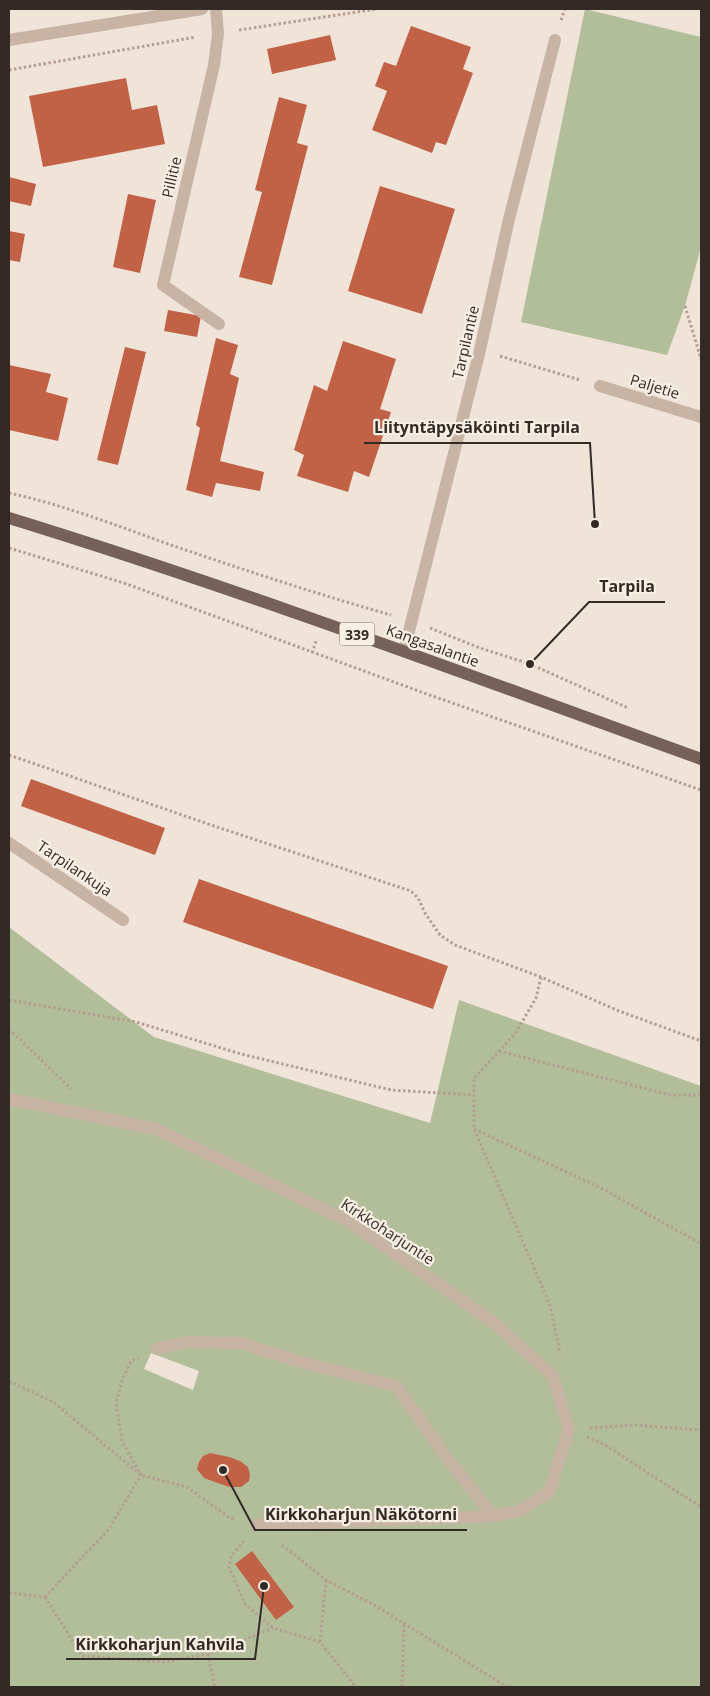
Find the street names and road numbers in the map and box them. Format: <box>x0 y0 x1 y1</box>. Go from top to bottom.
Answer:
street label: Pillitie <box>157 154 185 200</box>
street label: Tarpilantie <box>447 303 483 381</box>
street label: Paljetie <box>628 369 682 403</box>
street label: Kangasalantie <box>384 619 482 671</box>
road number: 339 <box>340 622 374 646</box>
street label: Tarpilankuja <box>34 836 116 900</box>
street label: Kirkkoharjuntie <box>338 1193 438 1269</box>

